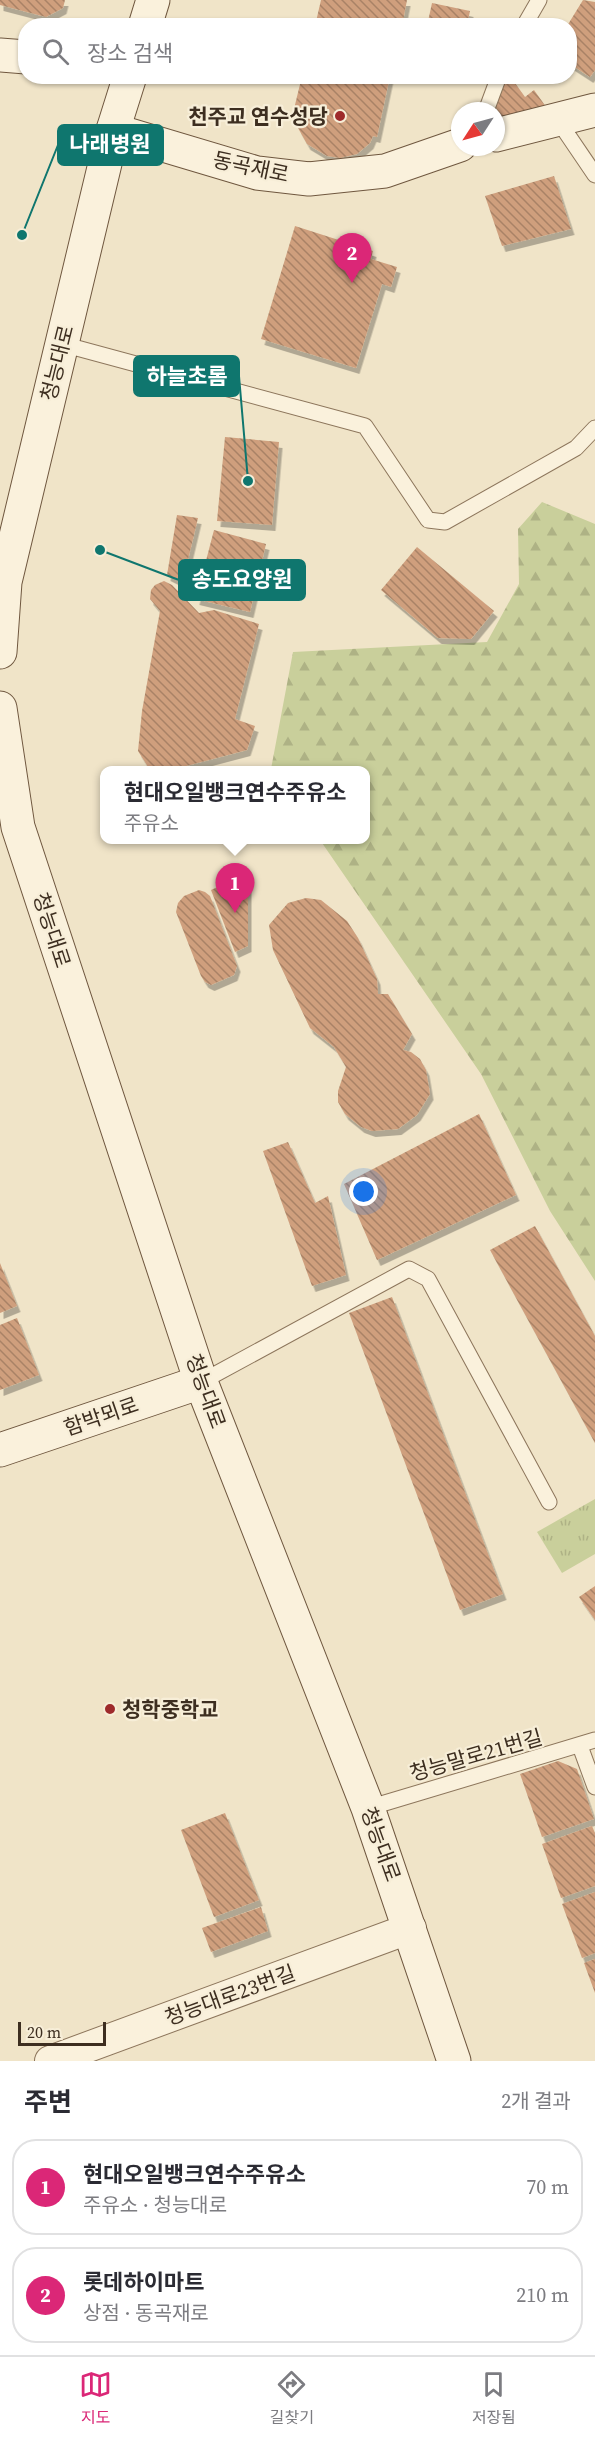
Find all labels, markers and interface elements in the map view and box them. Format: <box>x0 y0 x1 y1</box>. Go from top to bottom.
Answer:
search box <box>18 18 577 84</box>
icon: search <box>39 35 72 68</box>
text: 장소 검색 <box>87 38 173 68</box>
place label: 천주교 연수성당 <box>188 102 328 131</box>
north arrow <box>451 102 505 156</box>
marker: 천주교 연수성당 <box>333 109 347 123</box>
callout: 나래병원 <box>58 125 163 165</box>
text: 나래병원 <box>70 129 150 159</box>
street label: 동곡재로 <box>210 145 292 189</box>
pin: 2 <box>332 234 372 283</box>
street label: 청능대로 <box>34 322 80 404</box>
callout: 하늘초롬 <box>134 356 239 396</box>
text: 하늘초롬 <box>147 361 227 391</box>
callout: 송도요양원 <box>179 560 305 600</box>
text: 송도요양원 <box>191 564 293 594</box>
popup <box>100 766 370 844</box>
text: 현대오일뱅크연수주유소 <box>124 777 346 807</box>
text: 주유소 <box>124 809 179 837</box>
pin: 1 <box>216 864 254 913</box>
street label: 청능대로 <box>26 889 78 971</box>
your location <box>349 1177 378 1206</box>
street label: 청능대로 <box>179 1350 233 1432</box>
street label: 함박뫼로 <box>60 1390 142 1442</box>
place label: 청학중학교 <box>122 1695 219 1724</box>
marker: 청학중학교 <box>103 1702 117 1716</box>
street label: 청능말로21번길 <box>406 1722 546 1788</box>
street label: 청능대로 <box>354 1803 408 1885</box>
street label: 청능대로23번길 <box>161 1958 299 2032</box>
scale bar <box>18 2019 106 2046</box>
text: 20 m <box>27 2021 61 2043</box>
text: 주변 <box>24 2084 72 2120</box>
text: 2개 결과 <box>501 2087 571 2115</box>
text: 현대오일뱅크연수주유소 <box>83 2159 306 2189</box>
text: 1 <box>40 2173 51 2201</box>
text: 70 m <box>526 2173 569 2201</box>
text: 주유소 · 청능대로 <box>83 2191 227 2219</box>
text: 롯데하이마트 <box>83 2267 204 2297</box>
text: 2 <box>40 2281 51 2309</box>
text: 210 m <box>516 2281 569 2309</box>
text: 상점 · 동곡재로 <box>83 2299 209 2327</box>
tab: 지도 <box>79 2368 112 2428</box>
tab: 길찾기 <box>270 2368 314 2428</box>
tab: 저장됨 <box>472 2368 516 2428</box>

